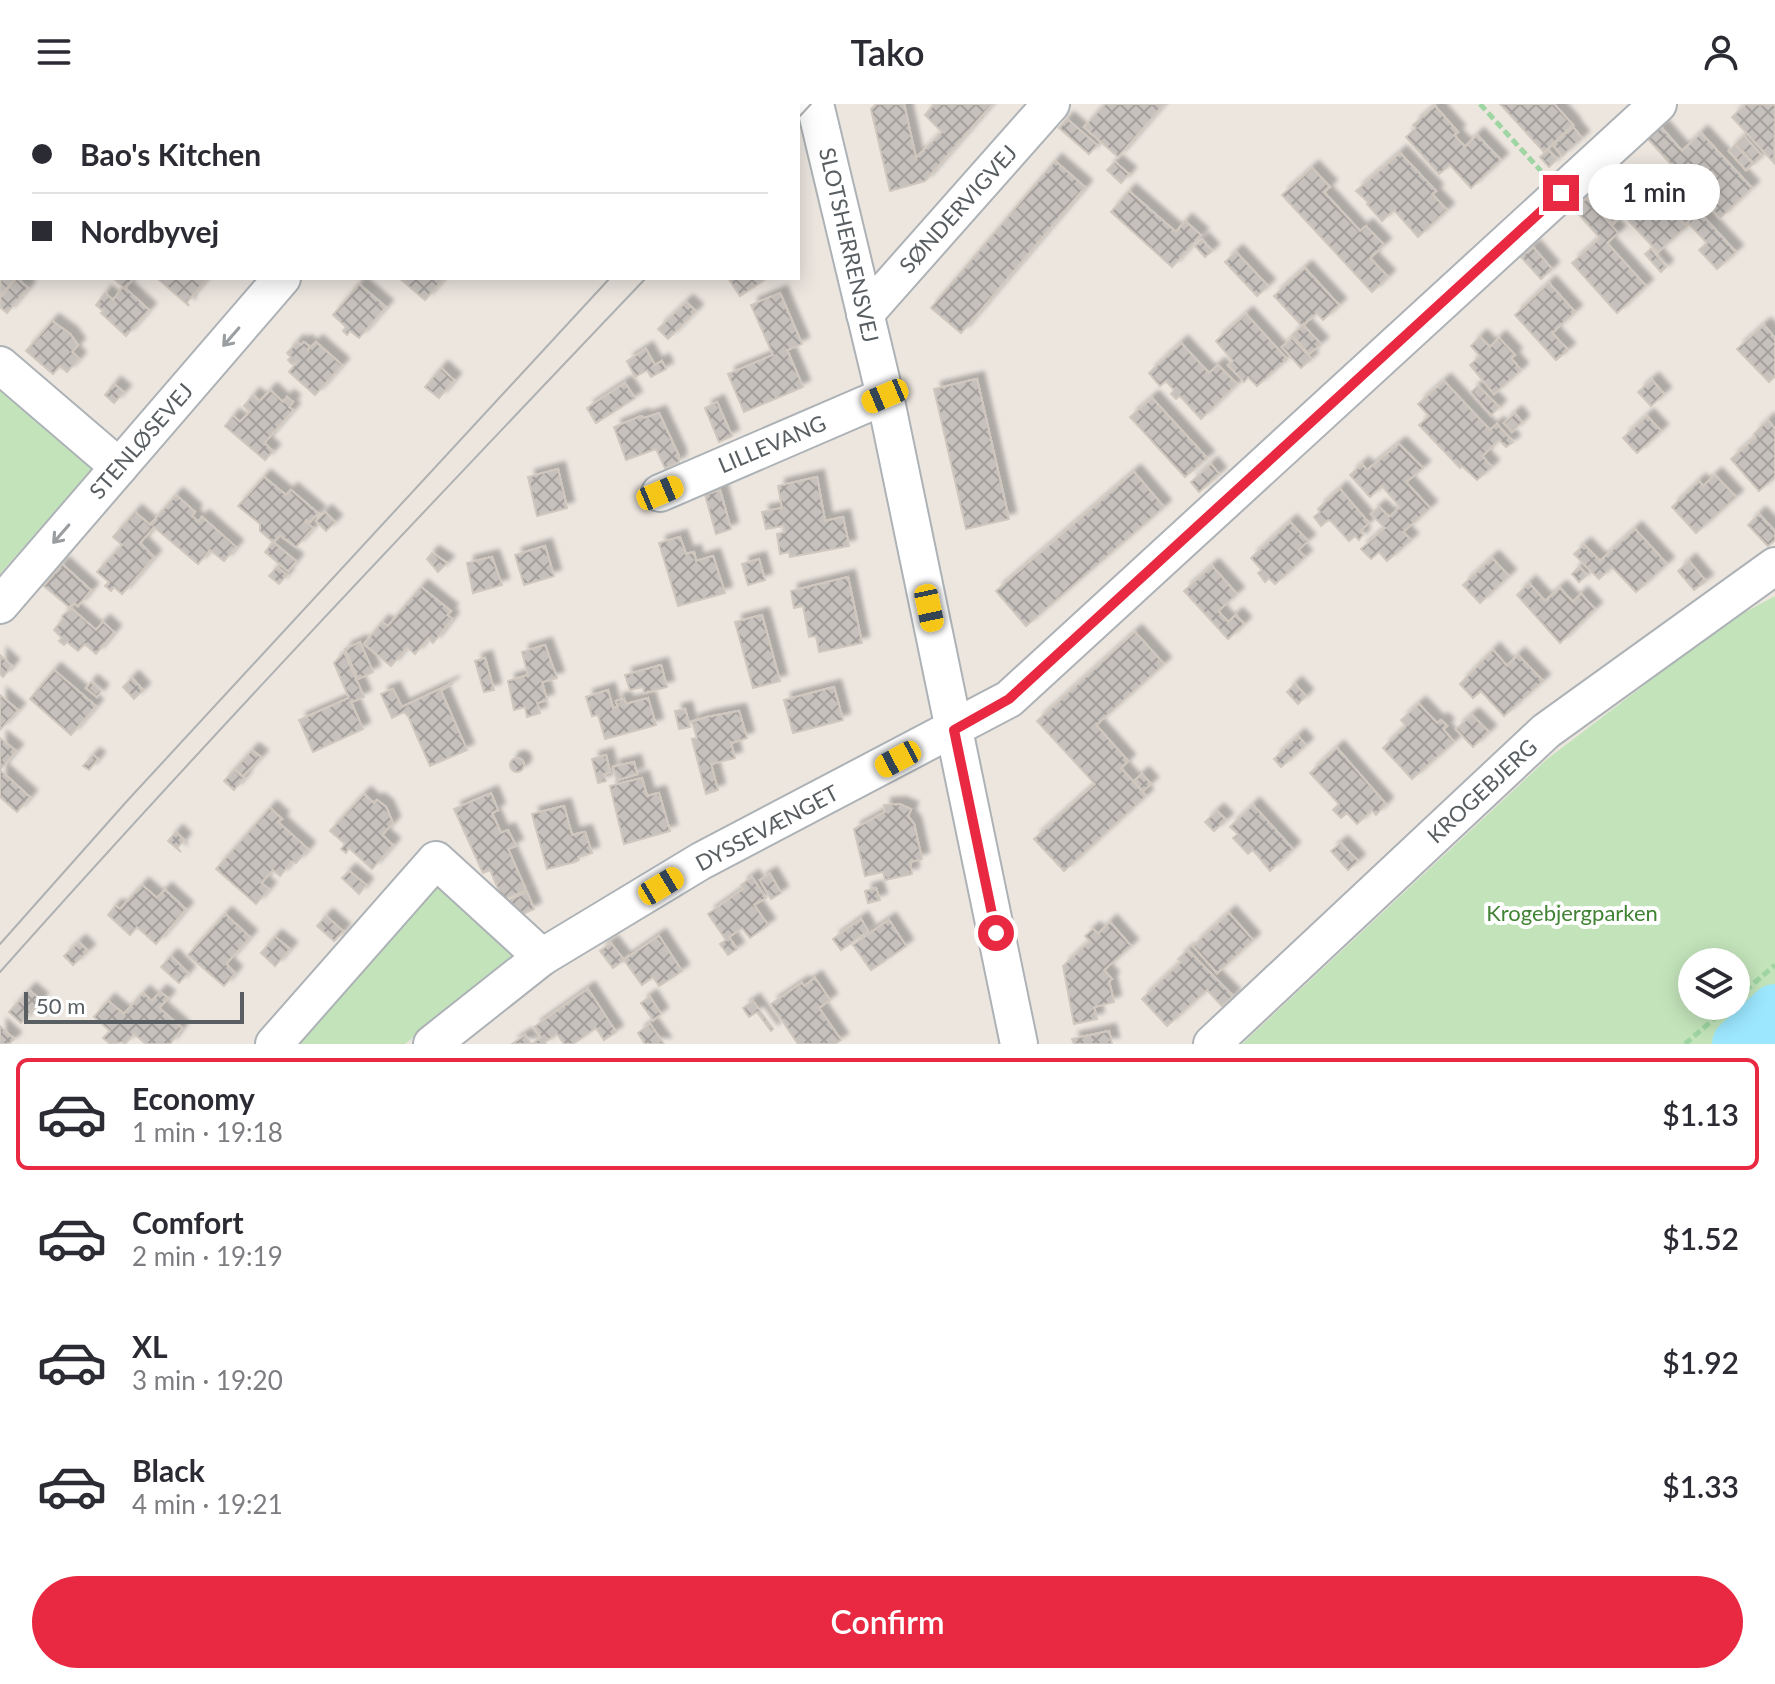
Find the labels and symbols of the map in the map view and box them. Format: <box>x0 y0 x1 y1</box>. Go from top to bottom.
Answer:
street label: SØNDERVIGVEJ <box>893 139 1022 278</box>
street label: SLOTSHERRENSVEJ <box>814 145 885 345</box>
callout: 1 min <box>1589 165 1721 221</box>
route end <box>1543 175 1579 211</box>
one-way arrow <box>222 326 240 347</box>
car <box>858 376 912 416</box>
street label: STENLØSEVEJ <box>83 377 198 504</box>
street label: LILLEVANG <box>714 409 830 478</box>
car <box>633 473 687 513</box>
one-way arrow <box>52 523 70 544</box>
car <box>912 582 946 634</box>
street label: KROGEBJERG <box>1421 733 1542 848</box>
car <box>871 737 925 781</box>
street label: DYSSEVÆNGET <box>691 779 843 877</box>
car <box>634 863 688 909</box>
park label: Krogebjergparken <box>1486 899 1658 926</box>
route start <box>978 915 1014 951</box>
scale bar <box>24 988 244 1024</box>

